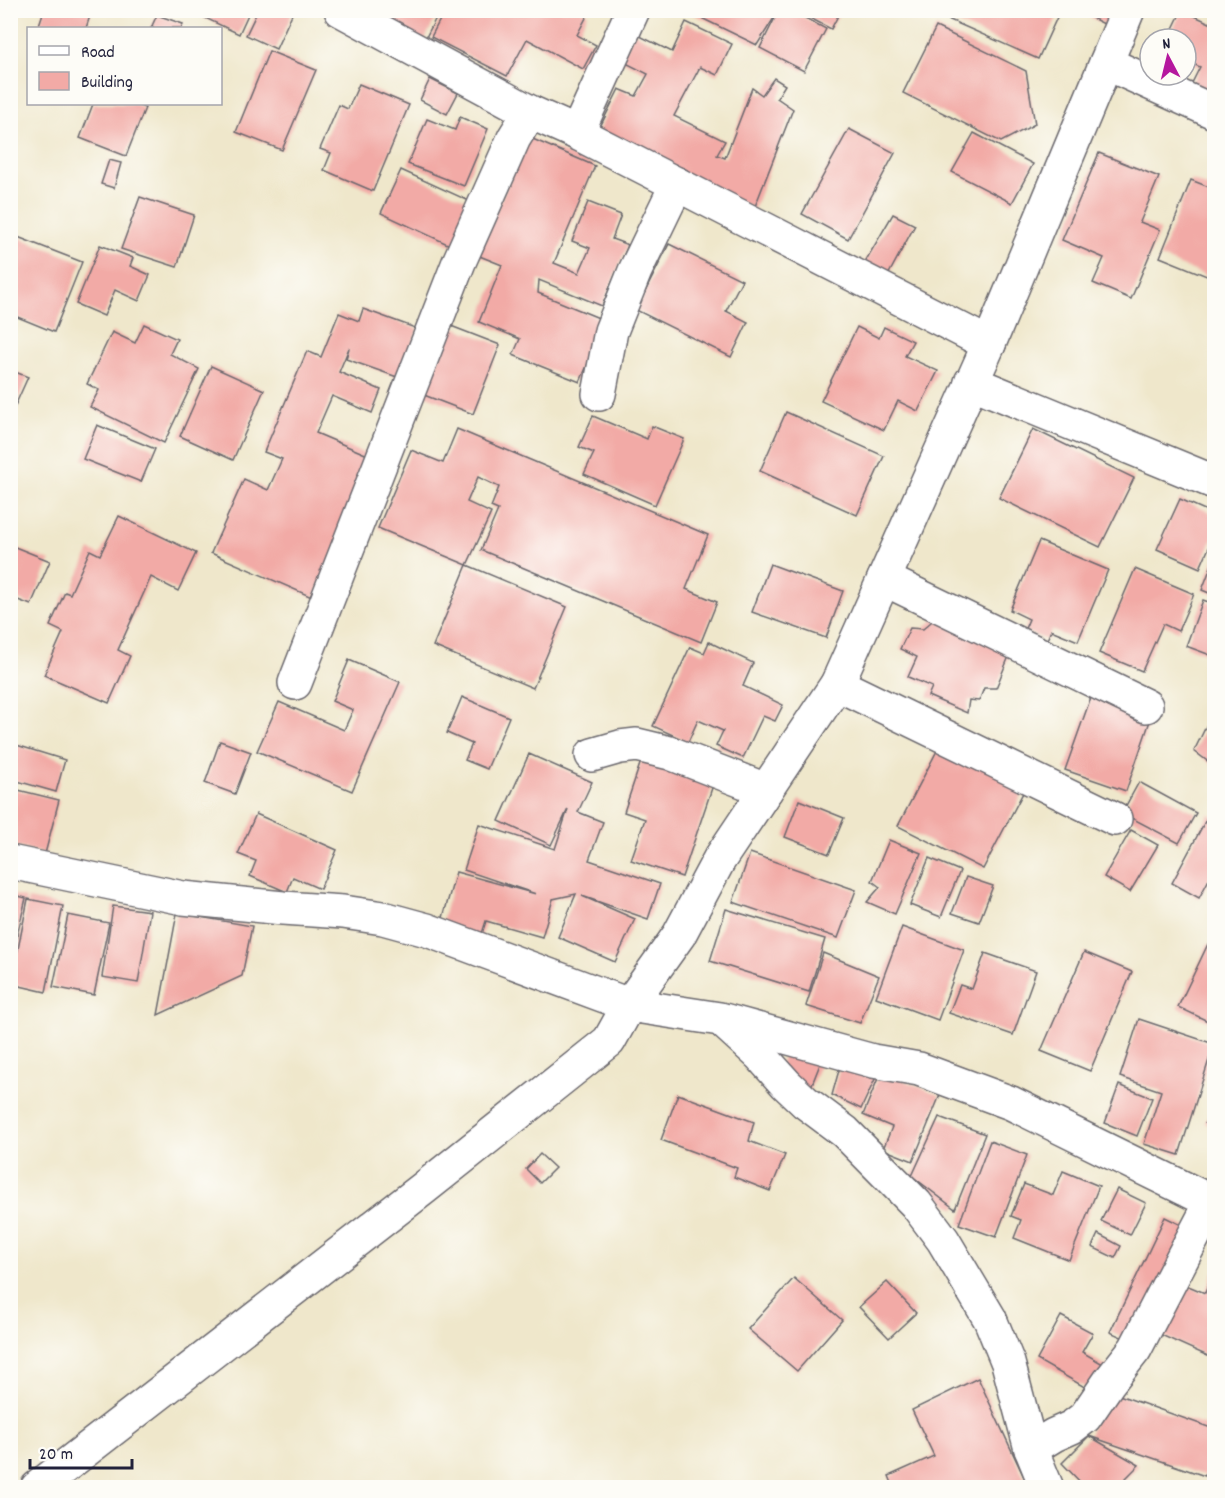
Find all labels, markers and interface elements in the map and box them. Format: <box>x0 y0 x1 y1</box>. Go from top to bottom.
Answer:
legend <box>27 27 222 105</box>
north arrow <box>1138 27 1198 87</box>
text: N <box>1161 33 1172 56</box>
text: Road <box>81 41 115 66</box>
text: Building <box>81 71 133 96</box>
scale bar <box>30 1432 132 1470</box>
text: 20 m <box>39 1443 73 1468</box>

